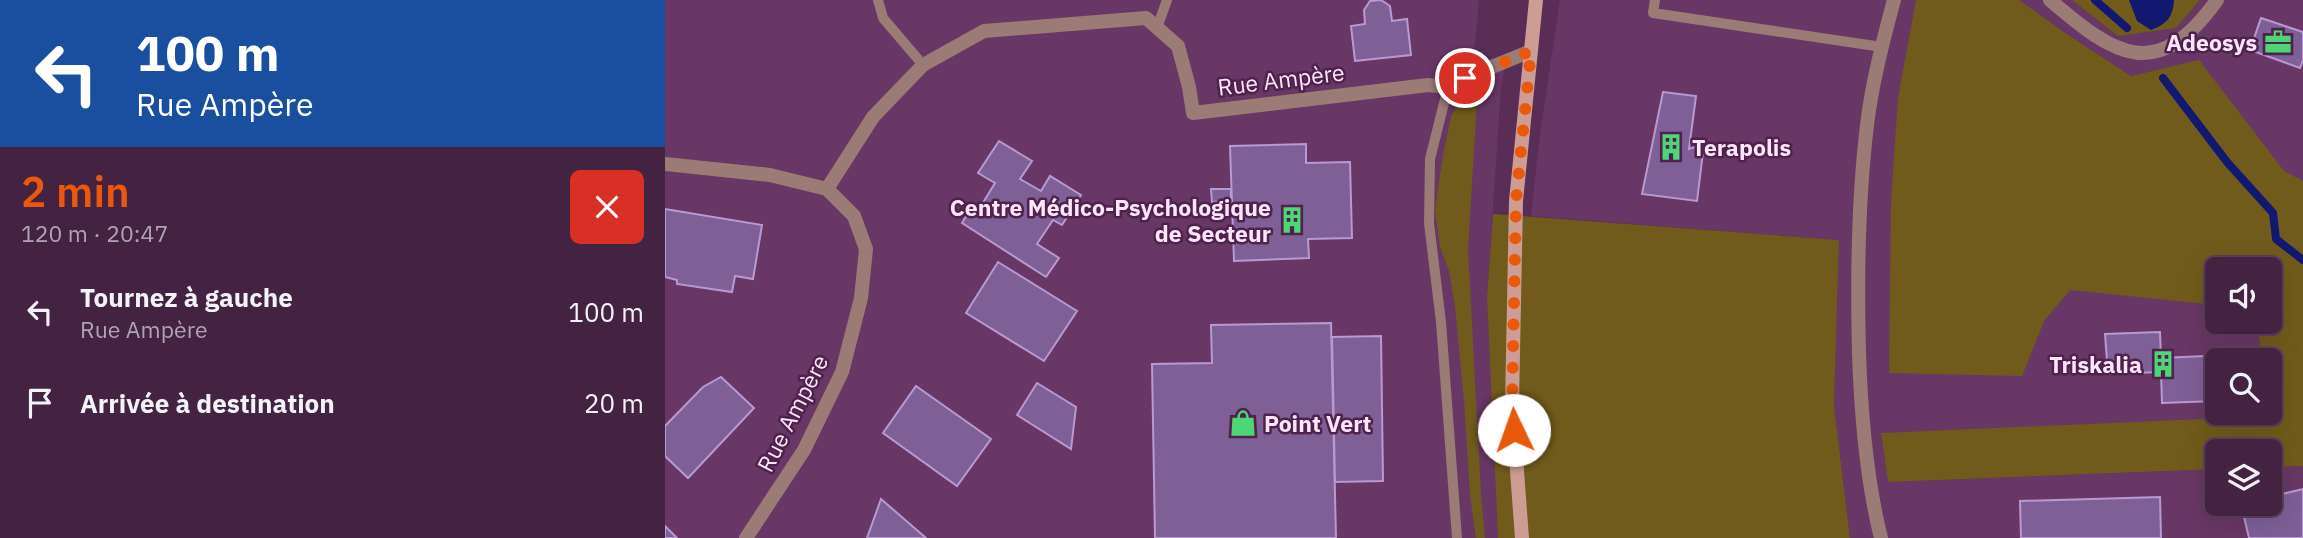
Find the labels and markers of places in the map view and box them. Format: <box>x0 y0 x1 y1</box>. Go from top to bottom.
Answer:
place label: Adeosys <box>2166 27 2257 57</box>
office icon: Adeosys <box>2263 27 2293 57</box>
pin <box>1435 48 1495 108</box>
building icon: Terapolis <box>1656 132 1686 162</box>
place label: Terapolis <box>1692 132 1791 162</box>
place label: Centre Médico-Psychologique de Secteur <box>950 192 1271 248</box>
building icon: Centre Médico-Psychologique de Secteur <box>1277 205 1307 235</box>
place label: Triskalia <box>2049 349 2142 379</box>
building icon: Triskalia <box>2148 349 2178 379</box>
shop icon: Point Vert <box>1228 408 1258 438</box>
place label: Point Vert <box>1264 408 1372 438</box>

